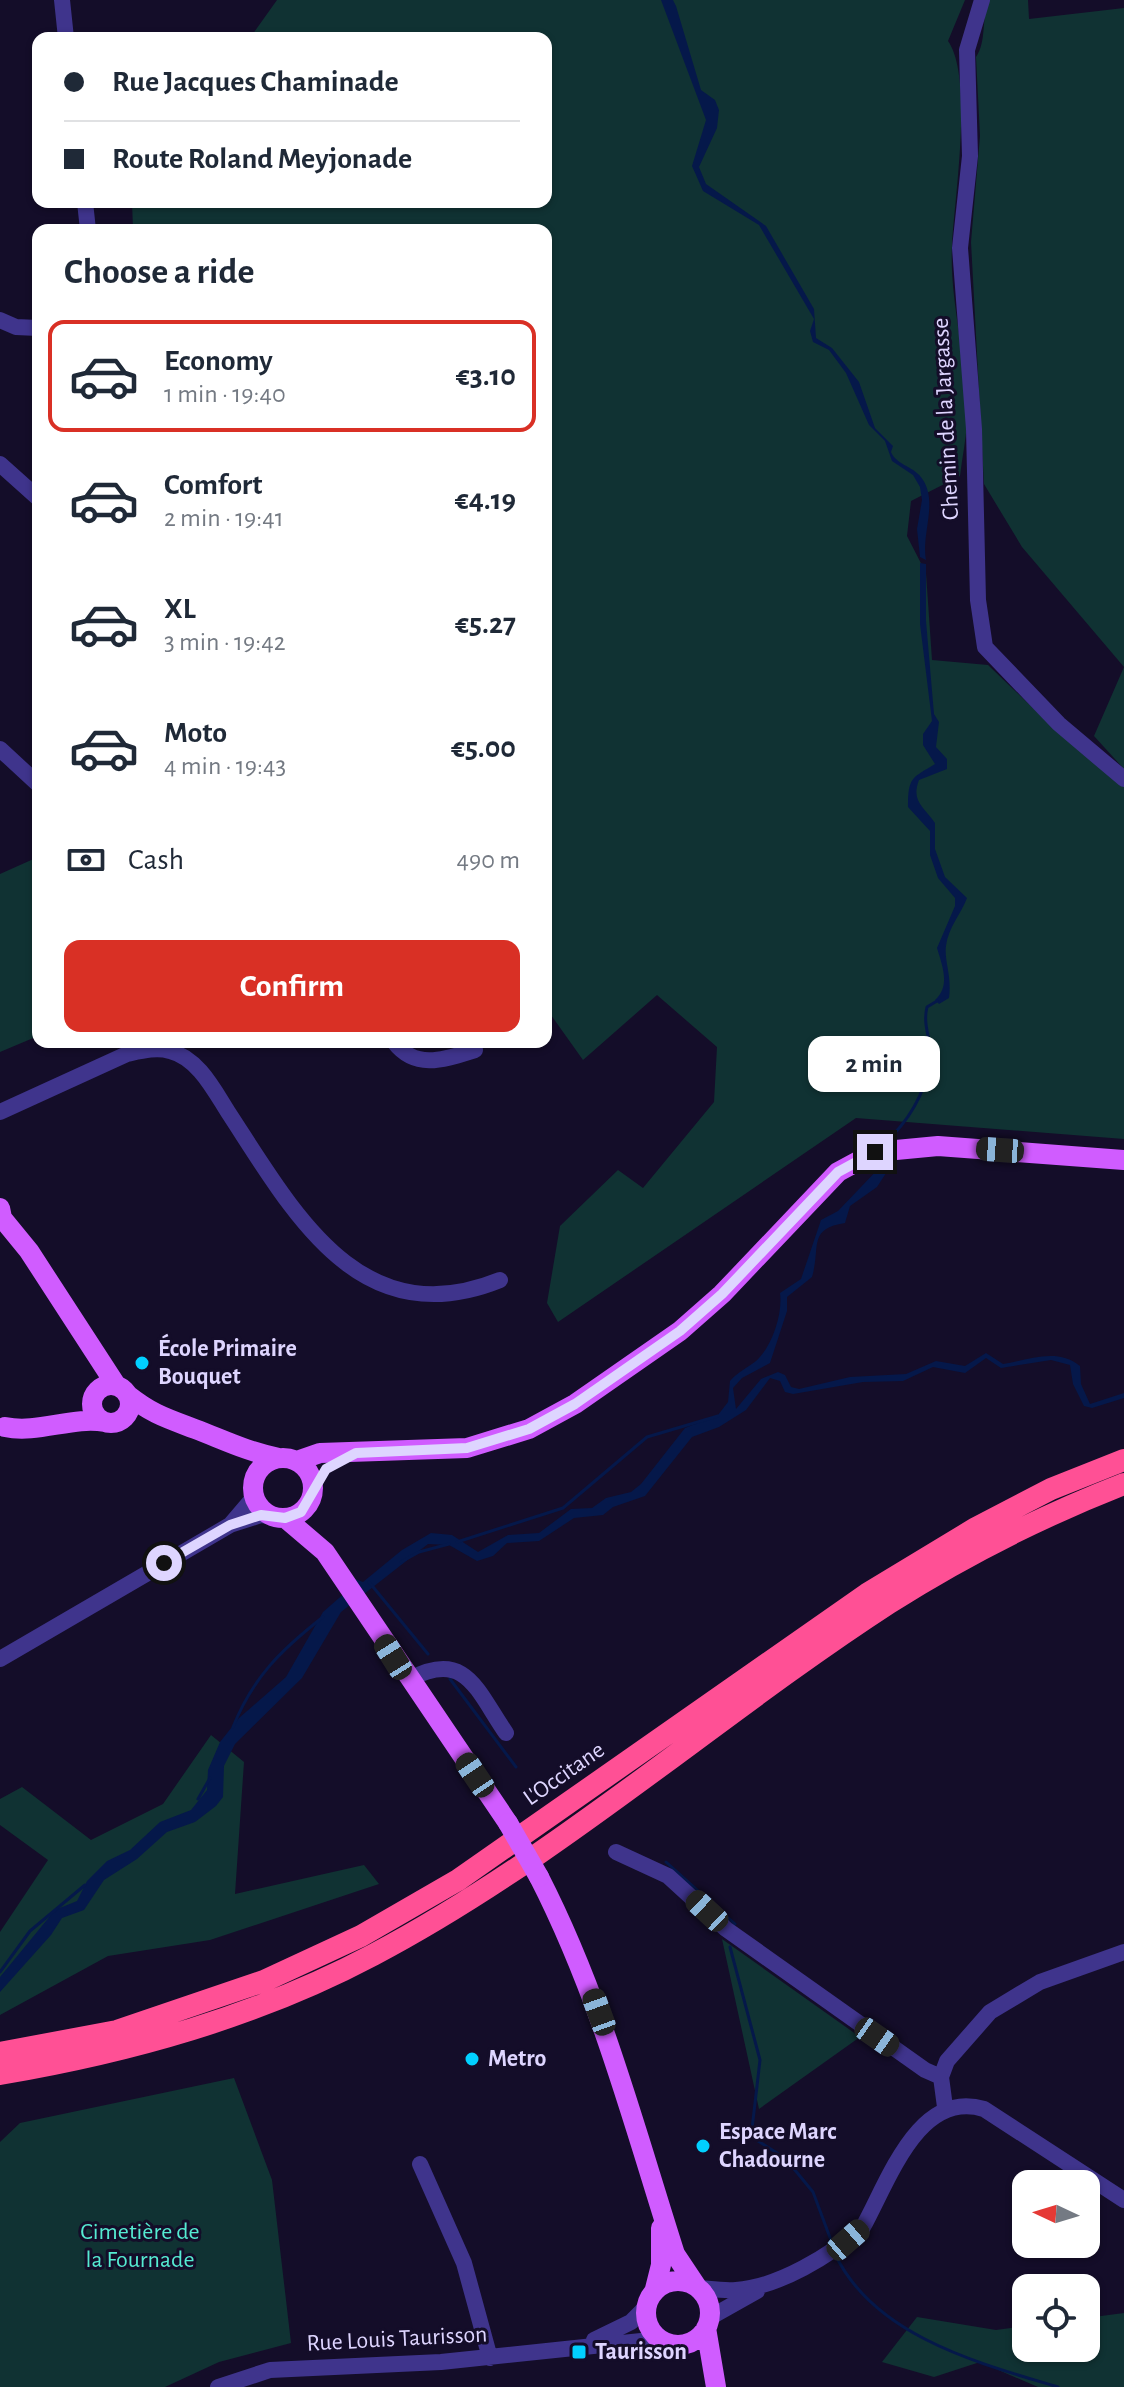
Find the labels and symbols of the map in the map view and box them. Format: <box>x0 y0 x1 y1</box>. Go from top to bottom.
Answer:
street label: Chemin de la Jargasse <box>929 317 963 521</box>
callout: 2 min <box>809 1036 941 1092</box>
route end <box>857 1134 893 1170</box>
car <box>975 1136 1025 1164</box>
place label: École Primaire Bouquet <box>158 1333 297 1389</box>
marker: École Primaire Bouquet <box>133 1354 151 1372</box>
route start <box>146 1545 182 1581</box>
car <box>370 1630 416 1684</box>
street label: L'Occitane <box>519 1738 609 1810</box>
car <box>452 1748 498 1802</box>
car <box>681 1886 733 1936</box>
car <box>580 1985 618 2039</box>
car <box>850 2013 904 2061</box>
place label: Metro <box>488 2047 547 2071</box>
marker: Metro <box>463 2050 481 2068</box>
place label: Espace Marc Chadourne <box>719 2120 836 2172</box>
marker: Espace Marc Chadourne <box>694 2137 712 2155</box>
north arrow <box>1012 2170 1100 2258</box>
car <box>822 2215 874 2265</box>
park label: Cimetière de la Fournade <box>80 2220 200 2272</box>
street label: Rue Louis Taurisson <box>306 2322 488 2356</box>
place label: Taurisson <box>595 2340 687 2364</box>
marker: Taurisson <box>570 2343 588 2361</box>

